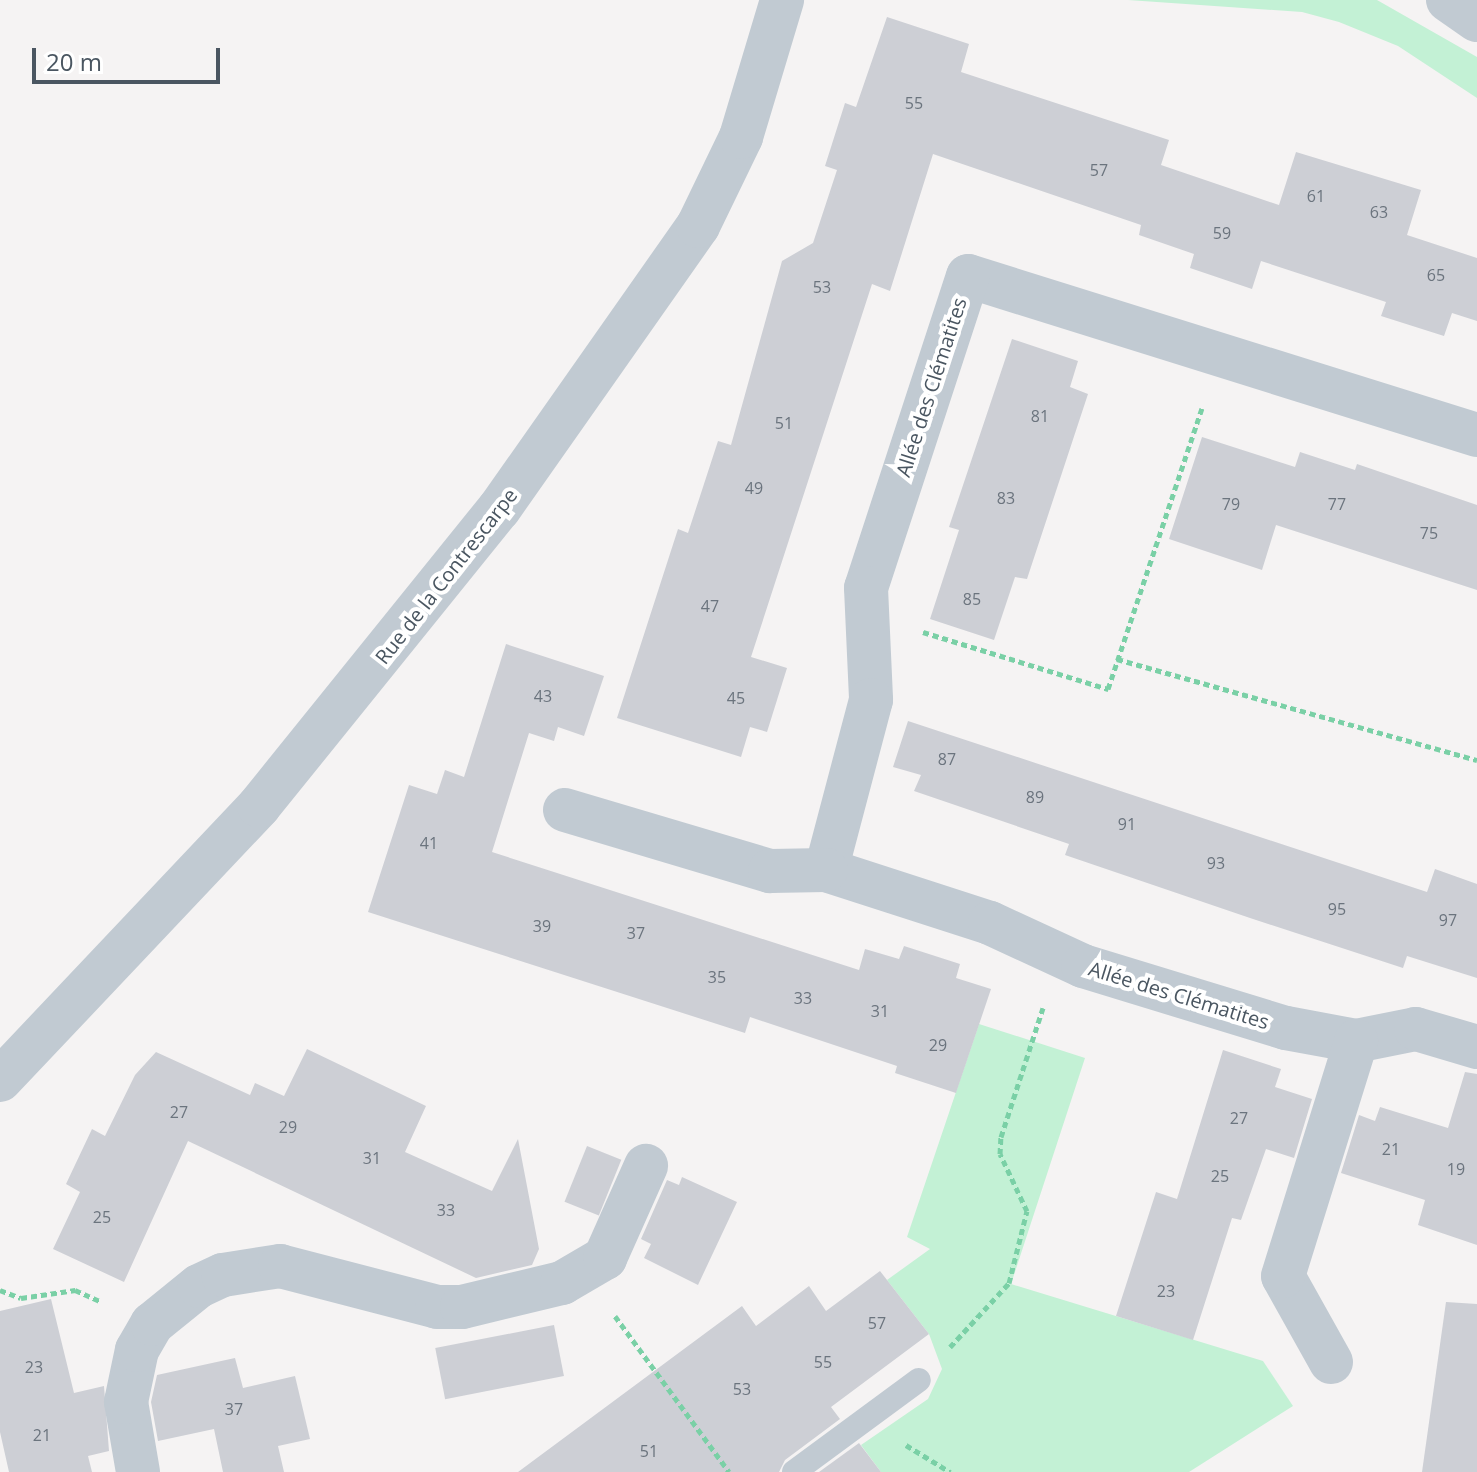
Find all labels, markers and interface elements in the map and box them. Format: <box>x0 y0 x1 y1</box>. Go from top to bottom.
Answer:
scale bar <box>36 32 224 82</box>
text: 20 m <box>46 45 102 78</box>
house number: 55 <box>905 93 923 113</box>
house number: 57 <box>1090 160 1108 180</box>
house number: 61 <box>1307 186 1325 206</box>
house number: 63 <box>1370 202 1388 222</box>
house number: 59 <box>1213 223 1231 243</box>
house number: 65 <box>1427 265 1445 285</box>
house number: 53 <box>813 277 831 297</box>
street label: Allée des Clématites <box>891 294 971 480</box>
house number: 81 <box>1031 406 1049 426</box>
house number: 51 <box>775 413 793 433</box>
house number: 49 <box>745 478 763 498</box>
street label: Rue de la Contrescarpe <box>370 483 522 669</box>
house number: 83 <box>997 488 1015 508</box>
house number: 79 <box>1222 494 1240 514</box>
house number: 77 <box>1328 494 1346 514</box>
house number: 75 <box>1420 523 1438 543</box>
house number: 85 <box>963 589 981 609</box>
house number: 47 <box>701 596 719 616</box>
house number: 43 <box>534 686 552 706</box>
house number: 45 <box>727 688 745 708</box>
house number: 87 <box>938 749 956 769</box>
house number: 89 <box>1026 787 1044 807</box>
house number: 91 <box>1118 814 1136 834</box>
house number: 41 <box>420 833 438 853</box>
house number: 93 <box>1207 853 1225 873</box>
house number: 95 <box>1328 899 1346 919</box>
house number: 97 <box>1439 910 1457 930</box>
house number: 39 <box>533 916 551 936</box>
house number: 37 <box>627 923 645 943</box>
street label: Allée des Clématites <box>1086 956 1272 1034</box>
house number: 35 <box>708 967 726 987</box>
house number: 33 <box>794 988 812 1008</box>
house number: 31 <box>871 1001 889 1021</box>
house number: 29 <box>929 1035 947 1055</box>
house number: 27 <box>170 1102 188 1122</box>
house number: 27 <box>1230 1108 1248 1128</box>
house number: 29 <box>279 1117 297 1137</box>
house number: 21 <box>1382 1139 1400 1159</box>
house number: 31 <box>363 1148 381 1168</box>
house number: 19 <box>1447 1159 1465 1179</box>
house number: 25 <box>1211 1166 1229 1186</box>
house number: 33 <box>437 1200 455 1220</box>
house number: 25 <box>93 1207 111 1227</box>
house number: 23 <box>1157 1281 1175 1301</box>
house number: 57 <box>868 1313 886 1333</box>
house number: 55 <box>814 1352 832 1372</box>
house number: 23 <box>25 1357 43 1377</box>
house number: 53 <box>733 1379 751 1399</box>
house number: 37 <box>225 1399 243 1419</box>
house number: 21 <box>33 1425 51 1445</box>
house number: 51 <box>640 1441 658 1461</box>

